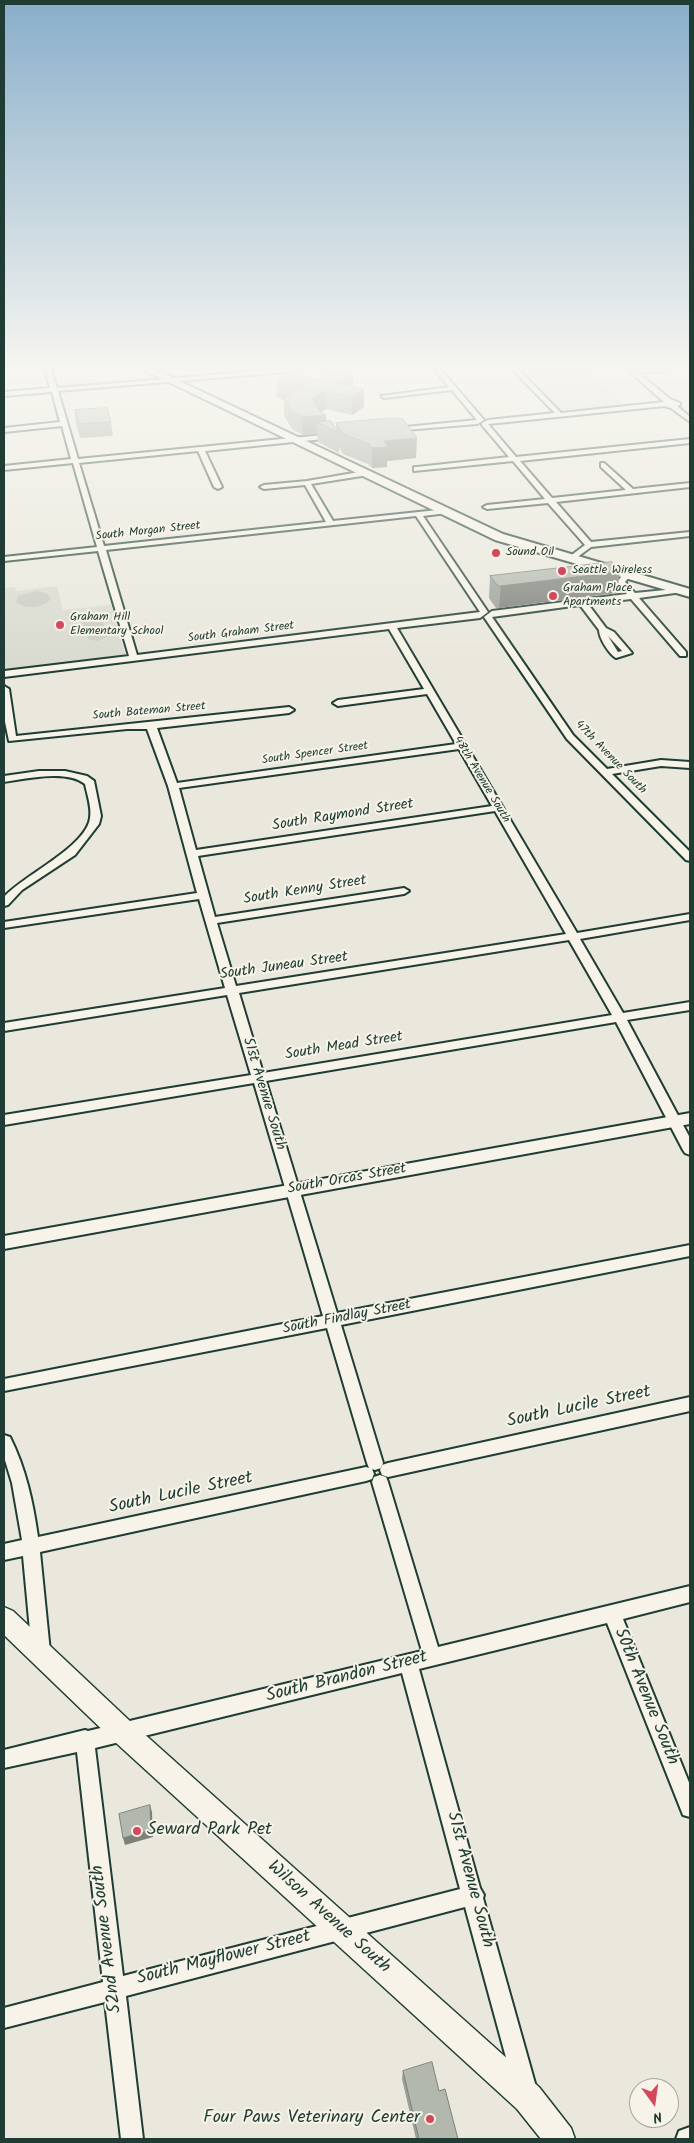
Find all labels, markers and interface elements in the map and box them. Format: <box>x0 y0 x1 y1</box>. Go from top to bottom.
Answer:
street label: South Morgan Street <box>95 519 201 545</box>
place label: Sound Oil <box>506 546 554 560</box>
marker: Sound Oil <box>490 547 502 559</box>
place label: Seattle Wireless <box>572 564 652 578</box>
marker: Seattle Wireless <box>556 565 568 577</box>
place label: Graham Place Apartments <box>563 582 632 610</box>
marker: Graham Place Apartments <box>547 590 559 602</box>
place label: Graham Hill Elementary School <box>70 611 163 639</box>
marker: Graham Hill Elementary School <box>54 619 66 631</box>
street label: South Graham Street <box>187 619 295 647</box>
street label: South Bateman Street <box>92 700 206 724</box>
street label: 47th Avenue South <box>571 718 649 798</box>
street label: 48th Avenue South <box>449 734 513 826</box>
street label: South Spencer Street <box>261 739 369 769</box>
street label: South Raymond Street <box>271 796 415 836</box>
street label: South Kenny Street <box>242 872 368 910</box>
street label: South Juneau Street <box>219 949 349 985</box>
street label: South Mead Street <box>284 1029 404 1065</box>
street label: 51st Avenue South <box>237 1035 289 1153</box>
street label: South Orcas Street <box>286 1161 408 1199</box>
street label: South Findlay Street <box>281 1297 413 1339</box>
street label: South Lucile Street <box>505 1382 653 1434</box>
street label: South Lucile Street <box>107 1468 255 1520</box>
street label: 50th Avenue South <box>608 1625 682 1769</box>
street label: South Brandon Street <box>264 1648 430 1708</box>
street label: 51st Avenue South <box>440 1809 498 1951</box>
place label: Seward Park Pet <box>147 1820 272 1842</box>
marker: Seward Park Pet <box>131 1825 143 1837</box>
street label: Wilson Avenue South <box>262 1857 394 1979</box>
street label: 52nd Avenue South <box>88 1864 128 2014</box>
street label: South Mayflower Street <box>135 1927 313 1991</box>
north arrow <box>629 2078 679 2128</box>
text: N <box>650 2105 664 2128</box>
place label: Four Paws Veterinary Center <box>203 2108 420 2130</box>
marker: Four Paws Veterinary Center <box>424 2113 436 2125</box>

